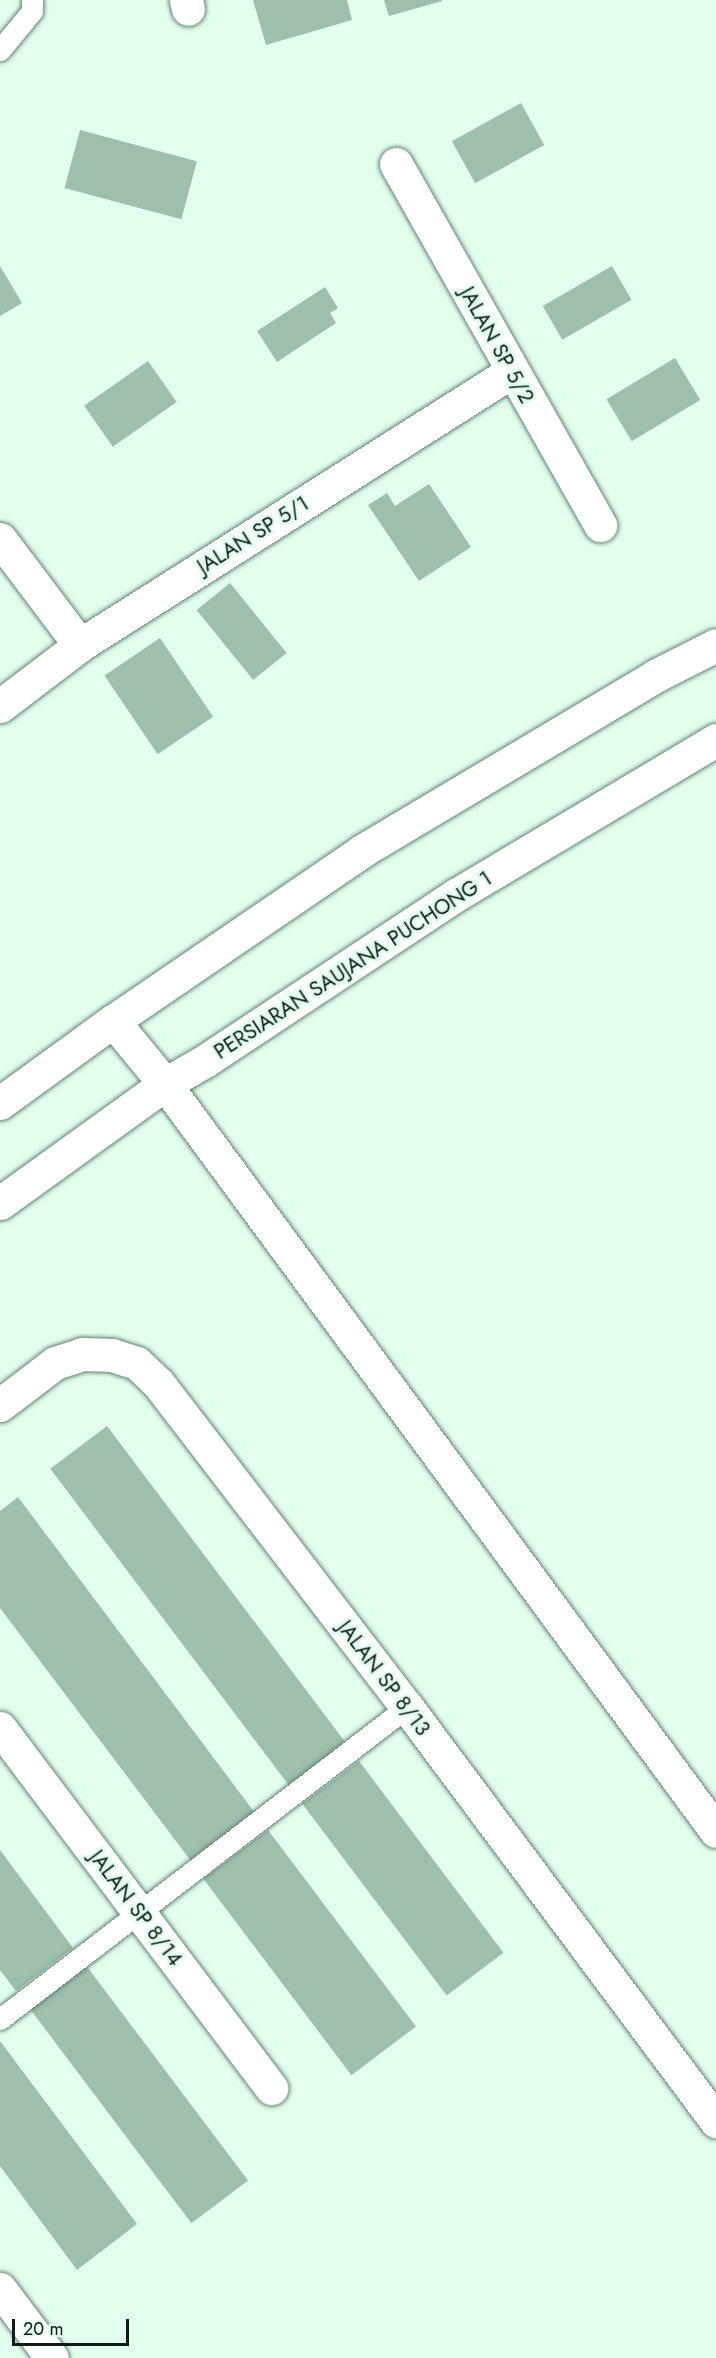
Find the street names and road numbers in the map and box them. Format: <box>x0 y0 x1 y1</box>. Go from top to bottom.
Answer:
street label: JALAN SP 5/2 <box>455 282 539 408</box>
street label: JALAN SP 5/1 <box>193 491 313 579</box>
street label: PERSIARAN SAUJANA PUCHONG 1 <box>209 866 497 1064</box>
street label: JALAN SP 8/13 <box>333 1615 435 1741</box>
street label: JALAN SP 8/14 <box>84 1845 188 1971</box>

